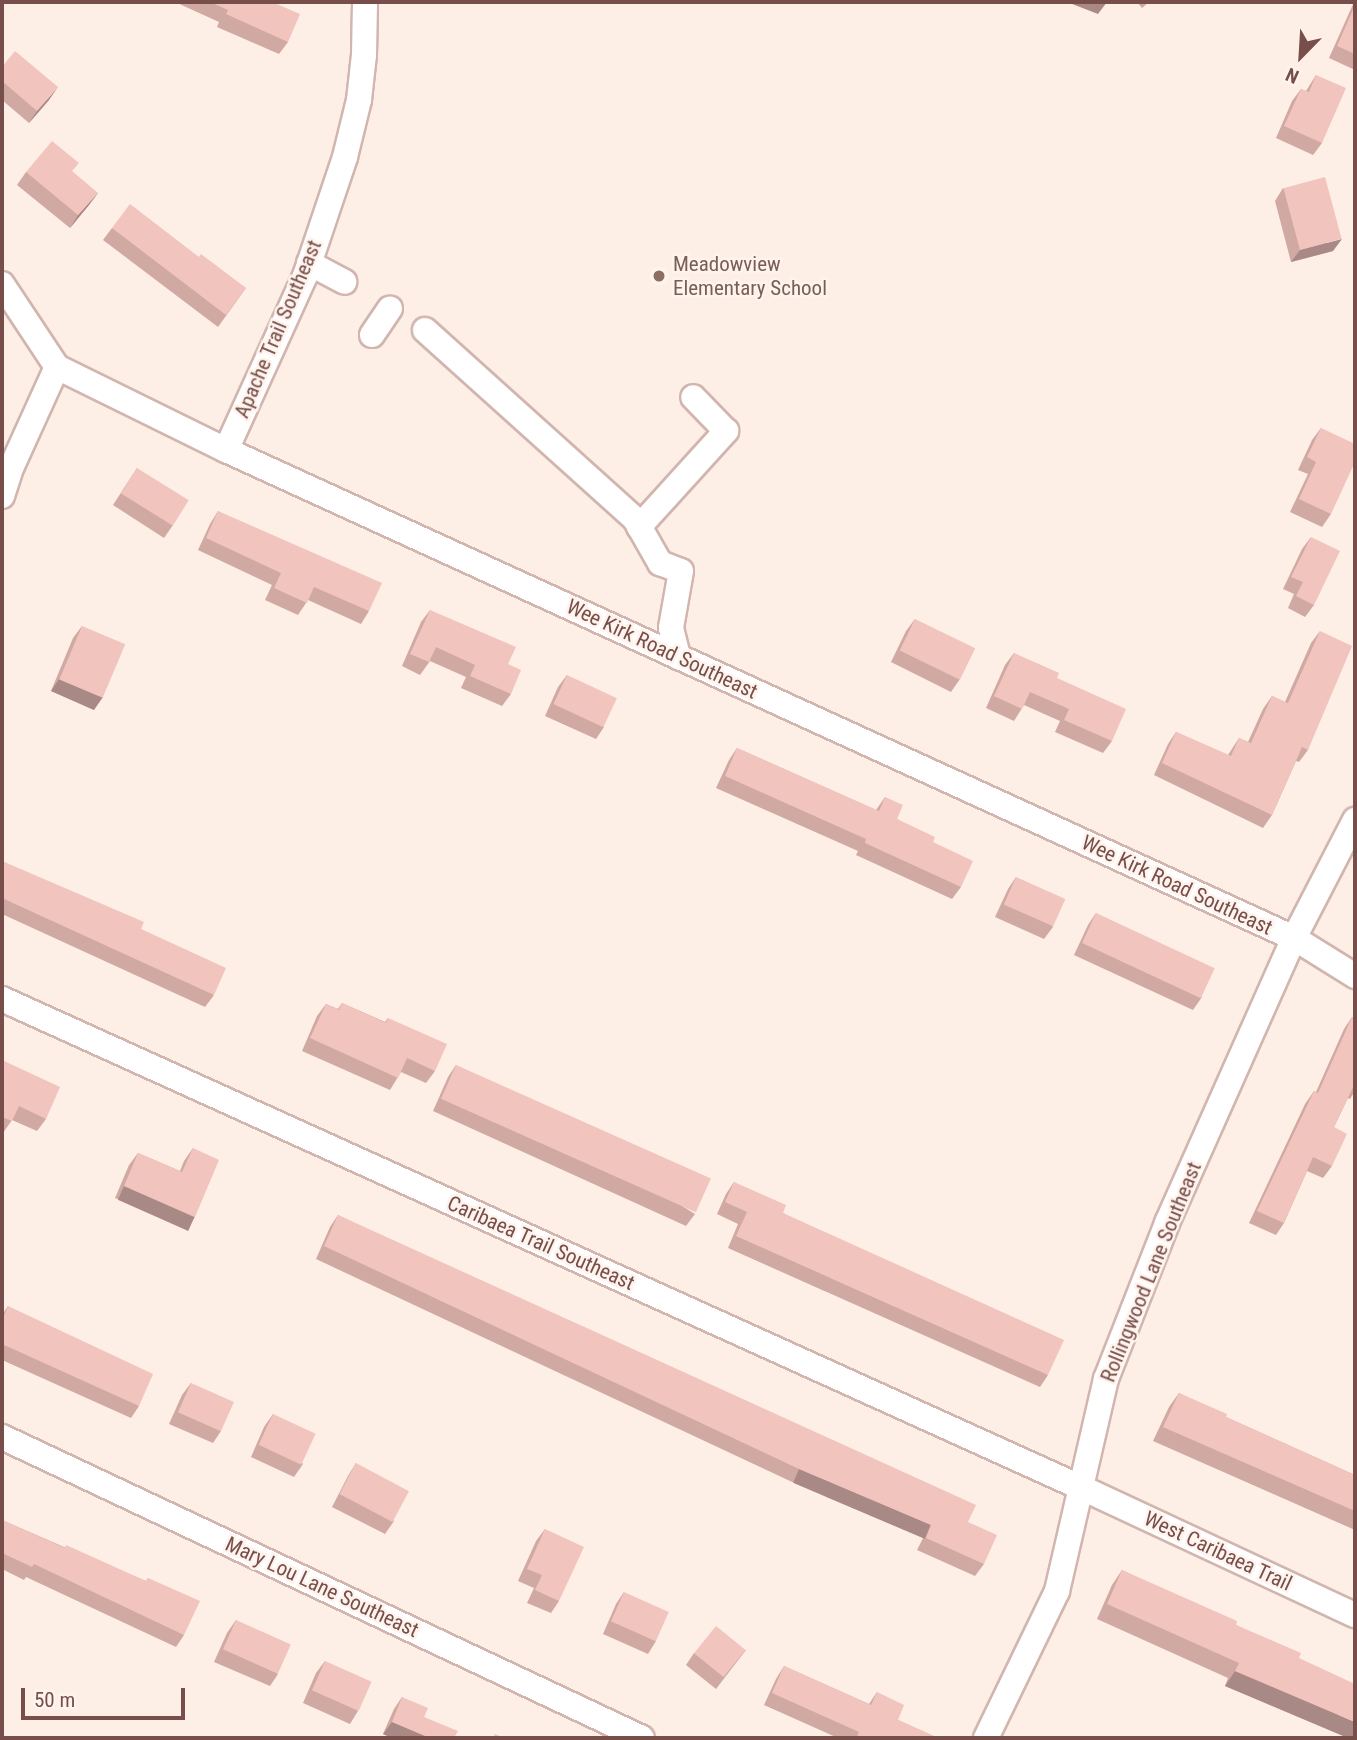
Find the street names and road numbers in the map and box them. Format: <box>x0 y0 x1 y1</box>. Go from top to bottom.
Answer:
street label: Apache Trail Southeast <box>229 236 327 422</box>
street label: Wee Kirk Road Southeast <box>563 594 761 704</box>
street label: Wee Kirk Road Southeast <box>1078 830 1276 940</box>
street label: Rollingwood Lane Southeast <box>1095 1158 1207 1386</box>
street label: Caribaea Trail Southeast <box>443 1190 639 1296</box>
street label: West Caribaea Trail <box>1140 1506 1296 1596</box>
street label: Mary Lou Lane Southeast <box>221 1531 423 1643</box>

